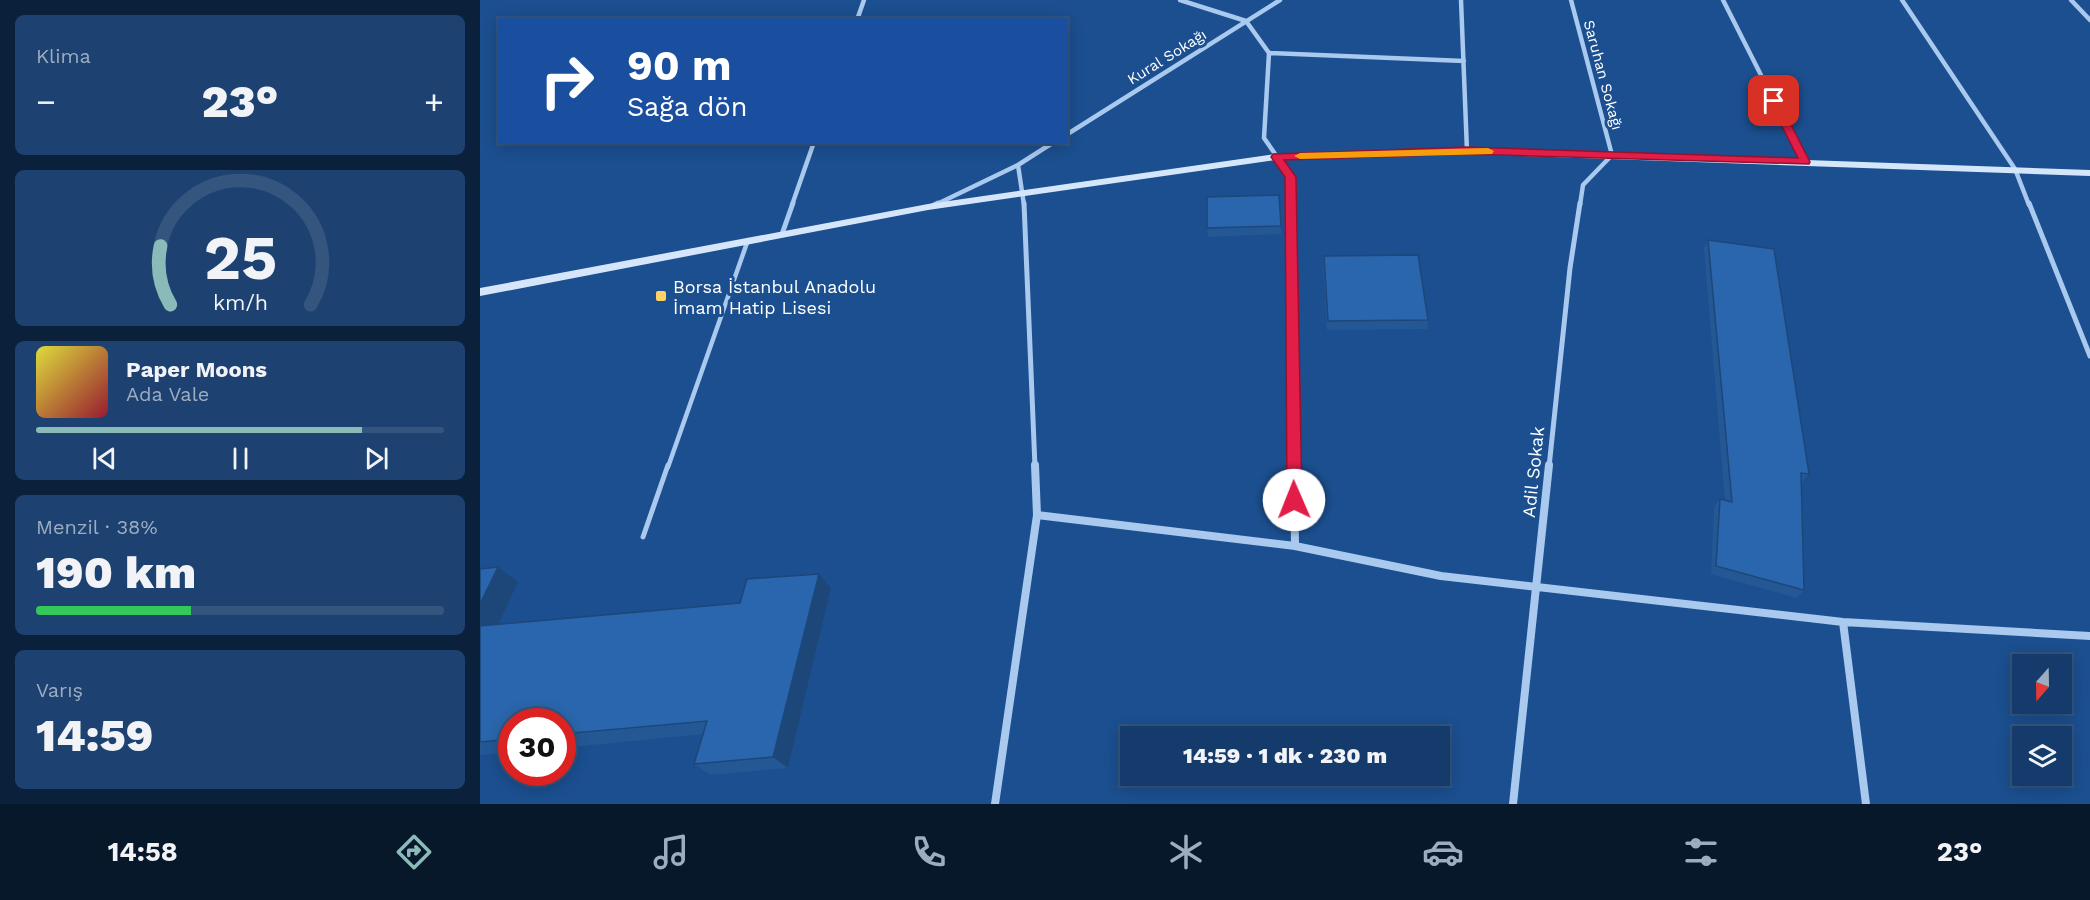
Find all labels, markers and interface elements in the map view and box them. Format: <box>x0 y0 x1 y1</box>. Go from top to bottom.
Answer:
street label: Saruhan Sokağı <box>1580 18 1626 132</box>
street label: Kural Sokağı <box>1124 26 1210 88</box>
text: 90 m <box>627 41 731 90</box>
icon: right <box>528 42 606 120</box>
text: Klima <box>36 44 91 68</box>
text: 23° <box>202 75 278 128</box>
pin <box>1748 75 1799 126</box>
text: − <box>36 82 56 121</box>
text: + <box>424 82 444 121</box>
icon: arrive <box>1757 84 1790 117</box>
text: Sağa dön <box>627 91 747 123</box>
text: 25 <box>203 221 277 294</box>
place label: Borsa İstanbul Anadolu İmam Hatip Lisesi <box>673 276 876 318</box>
marker: Borsa İstanbul Anadolu İmam Hatip Lisesi <box>654 289 668 303</box>
text: km/h <box>212 290 268 315</box>
text: Paper Moons <box>126 357 267 382</box>
text: Ada Vale <box>126 382 209 406</box>
street label: Adil Sokak <box>1518 425 1548 519</box>
icon: previous <box>88 442 121 475</box>
icon: pause <box>224 442 257 475</box>
icon: next <box>360 442 393 475</box>
position arrow <box>1262 468 1326 532</box>
text: Menzil · 38% <box>36 515 158 539</box>
text: 190 km <box>36 546 196 599</box>
north arrow <box>2012 654 2072 714</box>
map controls <box>2012 654 2072 786</box>
text: Varış <box>36 678 83 702</box>
speed limit sign: 30 <box>498 708 576 786</box>
text: 14:59 <box>36 709 153 762</box>
button: layers <box>2012 726 2072 786</box>
text: 14:59 · 1 dk · 230 m <box>1183 743 1387 768</box>
icon: directions <box>393 831 435 873</box>
icon: music <box>650 831 692 873</box>
icon: phone <box>908 831 950 873</box>
icon: climate <box>1165 831 1207 873</box>
icon: car <box>1422 831 1464 873</box>
icon: filters <box>1680 831 1722 873</box>
text: 14:58 <box>108 836 178 868</box>
text: 23° <box>1937 836 1982 868</box>

